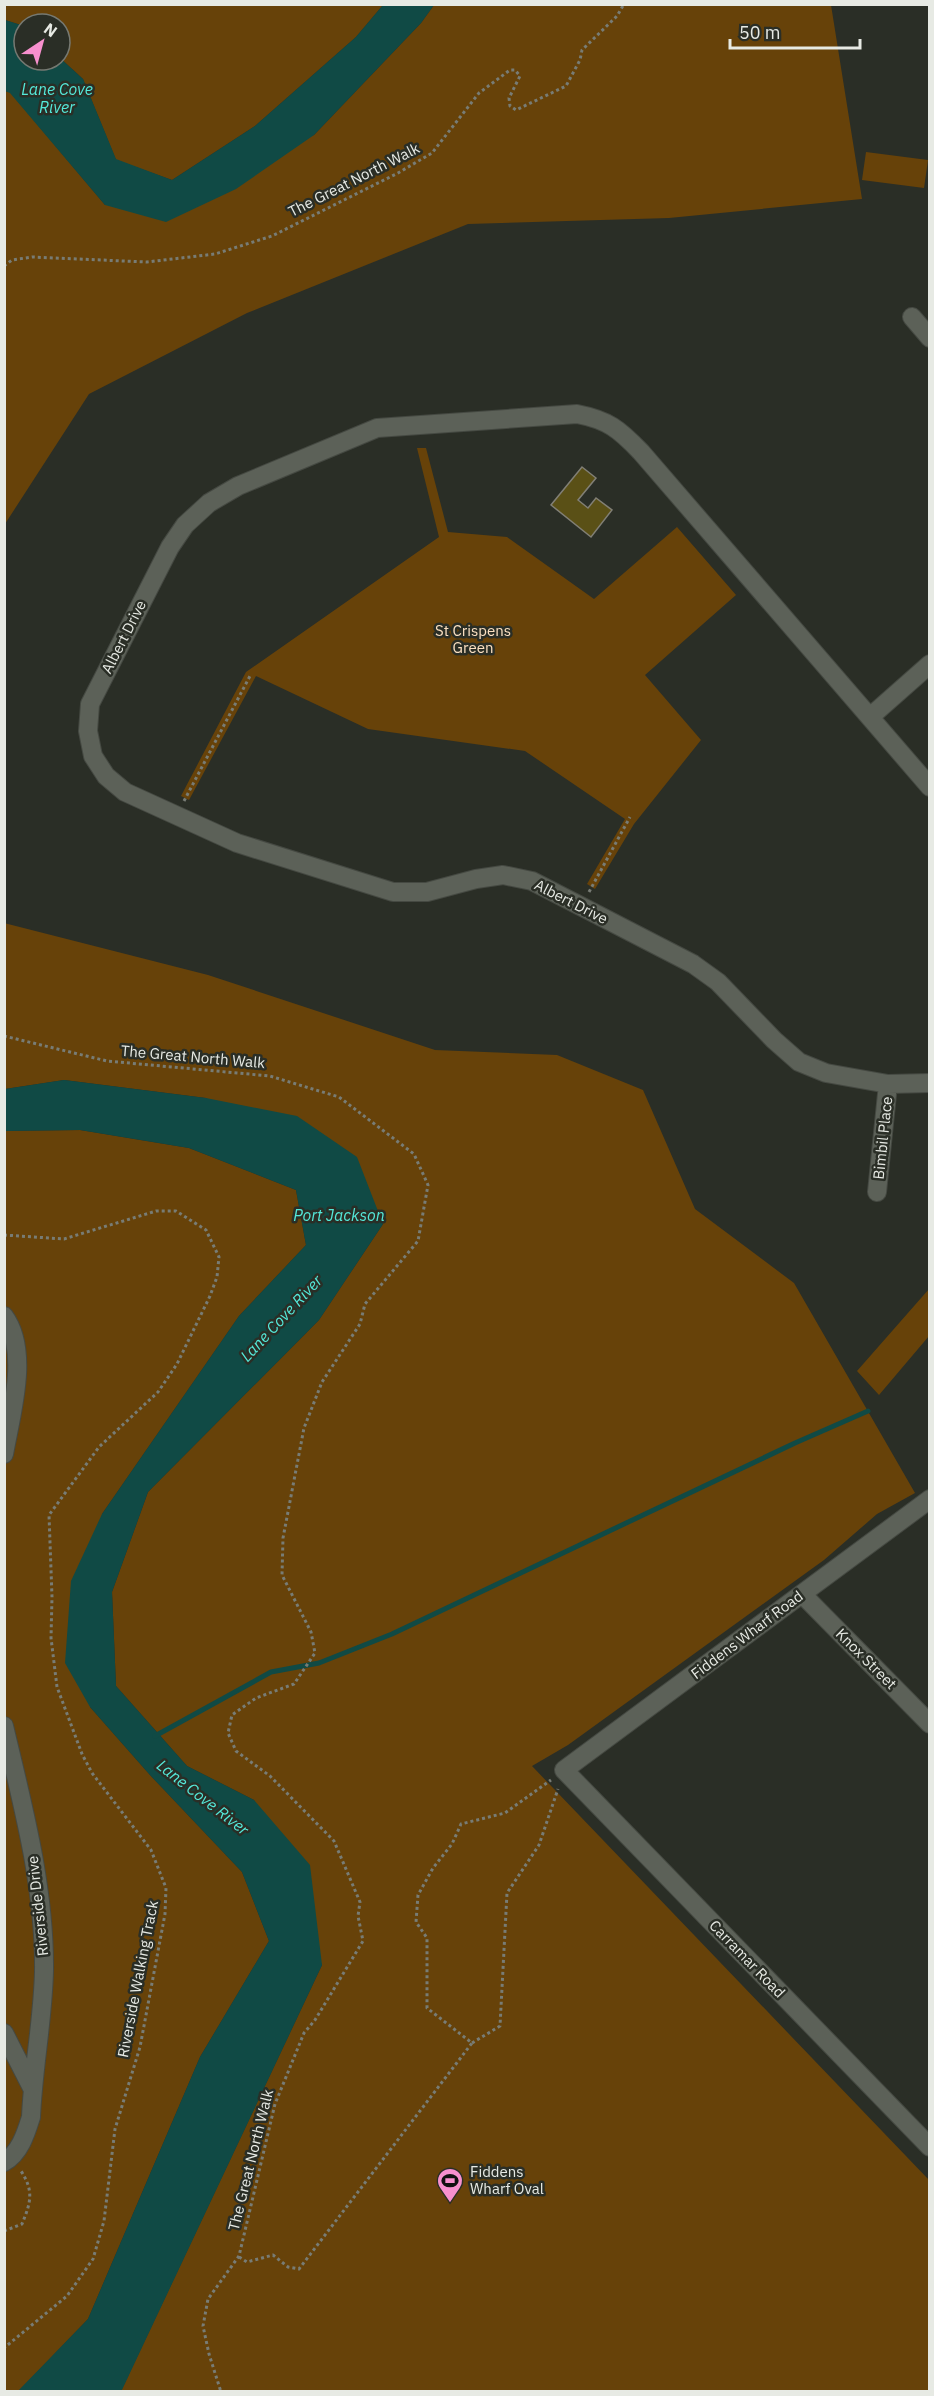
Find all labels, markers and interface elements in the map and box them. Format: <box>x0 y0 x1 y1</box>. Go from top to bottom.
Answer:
north arrow <box>12 12 72 72</box>
scale bar <box>730 12 860 50</box>
text: N <box>40 18 61 41</box>
text: 50 m <box>739 21 781 44</box>
water label: Lane Cove River <box>21 79 93 117</box>
street label: The Great North Walk <box>285 138 423 221</box>
street label: Albert Drive <box>97 597 150 677</box>
park label: St Crispens Green <box>435 621 511 657</box>
street label: Albert Drive <box>531 875 611 928</box>
street label: The Great North Walk <box>120 1041 266 1072</box>
street label: Bimbil Place <box>869 1095 896 1181</box>
water label: Port Jackson <box>293 1205 385 1225</box>
water label: Lane Cove River <box>236 1270 327 1366</box>
street label: Fiddens Wharf Road <box>687 1586 807 1683</box>
street label: Knox Street <box>832 1624 901 1693</box>
water label: Lane Cove River <box>153 1755 254 1840</box>
street label: Riverside Drive <box>23 1855 52 1957</box>
street label: Riverside Walking Track <box>113 1899 162 2059</box>
street label: Carramar Road <box>705 1916 789 2002</box>
street label: The Great North Walk <box>224 2087 277 2232</box>
place label: Fiddens Wharf Oval <box>470 2162 544 2198</box>
sports icon: Fiddens Wharf Oval <box>435 2166 465 2204</box>

